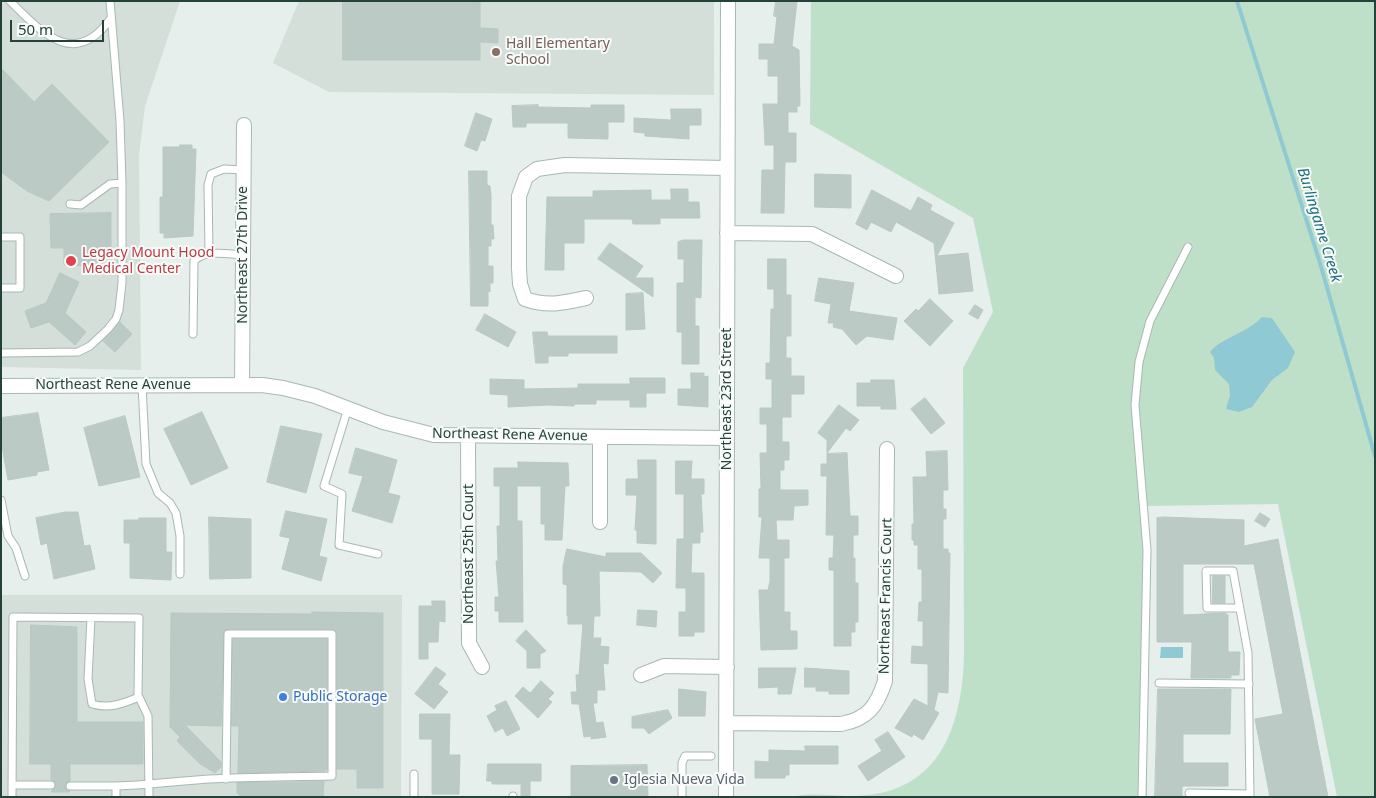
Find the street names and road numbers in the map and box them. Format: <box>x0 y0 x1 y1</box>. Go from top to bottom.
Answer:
street label: Northeast 27th Drive <box>235 186 251 324</box>
street label: Northeast 23rd Street <box>719 328 735 470</box>
street label: Northeast Rene Avenue <box>35 377 191 393</box>
street label: Northeast Rene Avenue <box>432 425 588 445</box>
street label: Northeast 25th Court <box>461 484 477 624</box>
street label: Northeast Francis Court <box>876 518 896 674</box>

